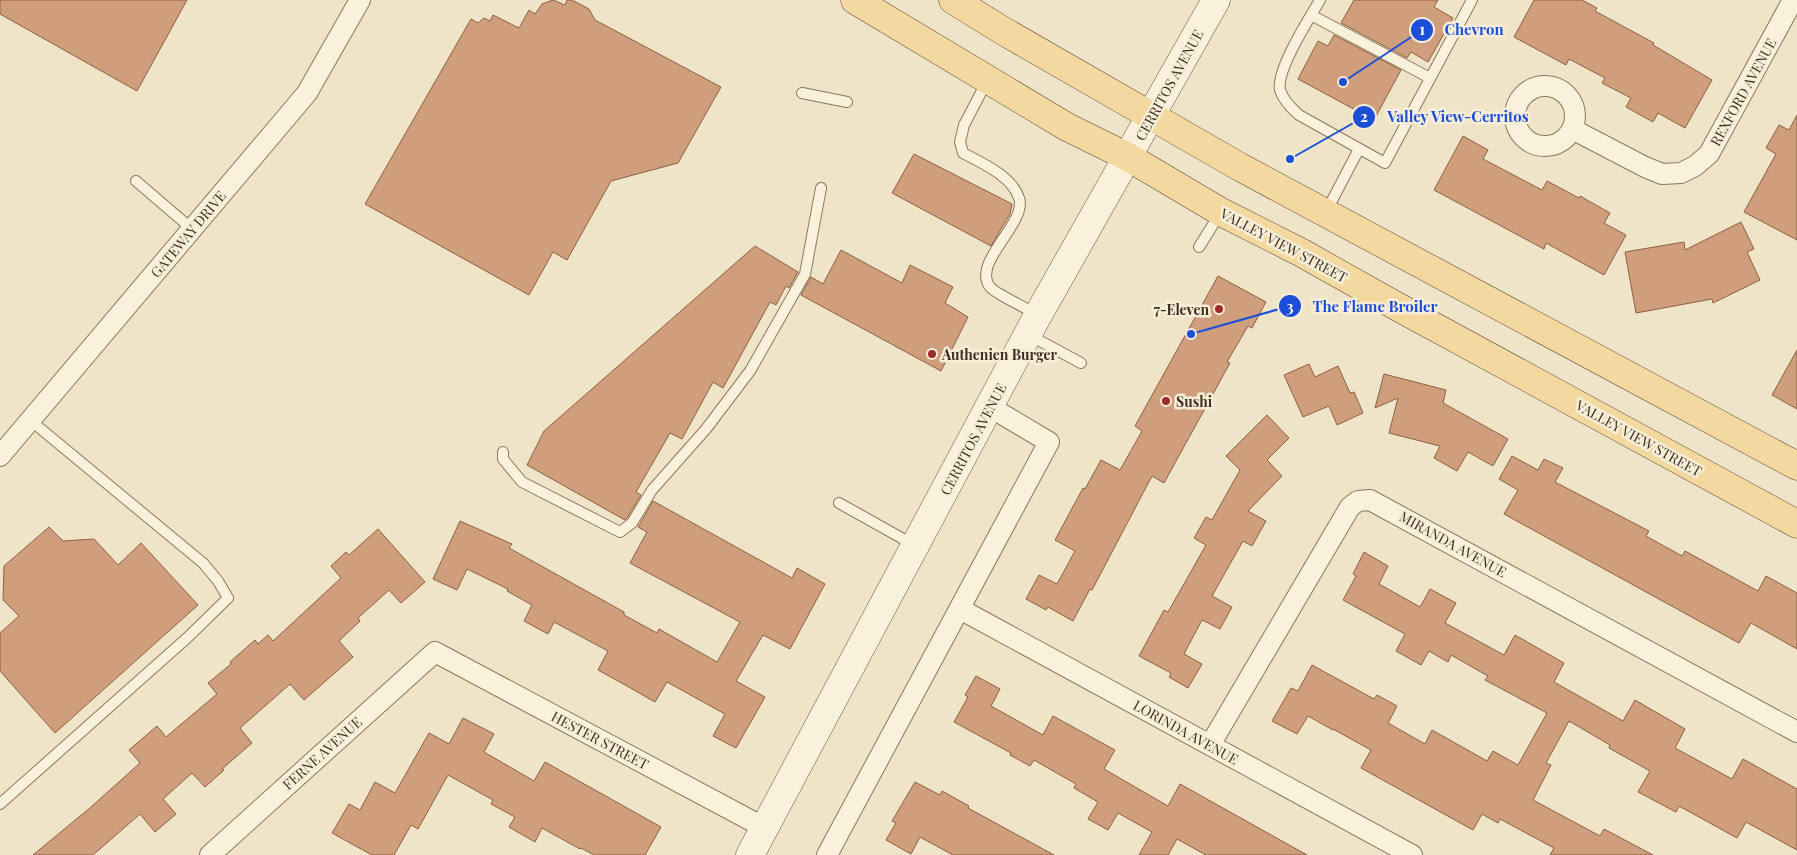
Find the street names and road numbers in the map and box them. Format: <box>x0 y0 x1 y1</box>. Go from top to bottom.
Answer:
street label: CERRITOS AVENUE <box>1131 26 1207 144</box>
street label: REXFORD AVENUE <box>1706 35 1780 149</box>
street label: GATEWAY DRIVE <box>146 187 230 281</box>
street label: VALLEY VIEW STREET <box>1216 203 1351 287</box>
street label: CERRITOS AVENUE <box>935 380 1011 498</box>
street label: VALLEY VIEW STREET <box>1572 395 1706 481</box>
street label: MIRANDA AVENUE <box>1396 507 1510 581</box>
street label: LORINDA AVENUE <box>1130 695 1242 769</box>
street label: HESTER STREET <box>548 706 652 774</box>
street label: FERNE AVENUE <box>278 712 366 794</box>

